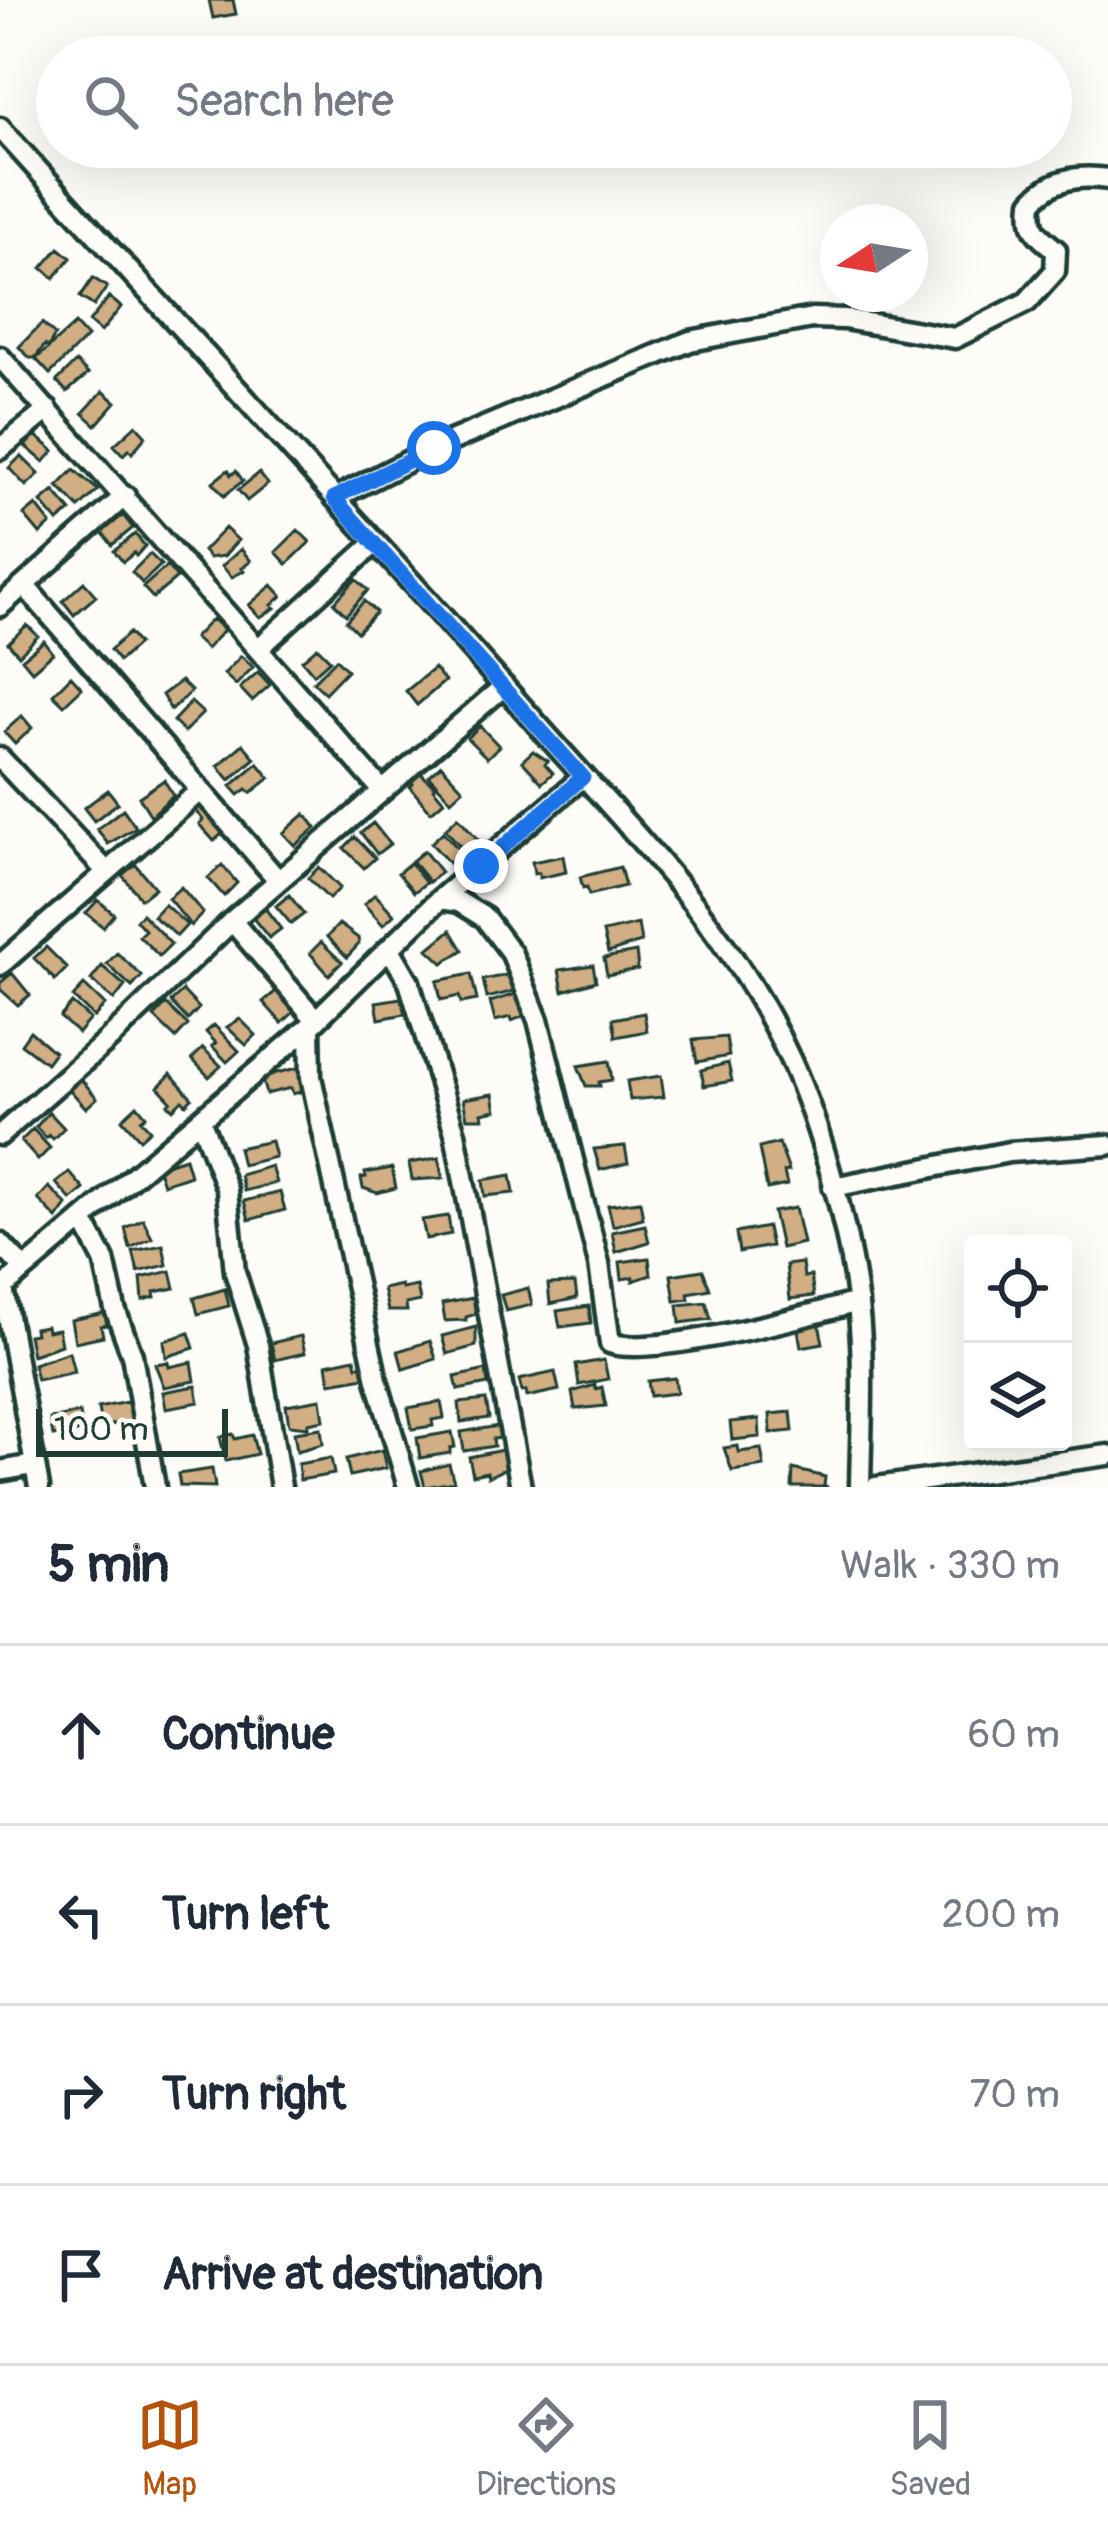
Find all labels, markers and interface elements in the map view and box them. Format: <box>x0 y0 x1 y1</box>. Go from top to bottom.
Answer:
search box <box>36 36 1072 168</box>
icon: search <box>78 69 144 135</box>
text: Search here <box>174 74 394 130</box>
north arrow <box>820 204 928 312</box>
route start <box>407 421 461 475</box>
route end <box>454 839 508 893</box>
map controls <box>964 1235 1072 1451</box>
button: locate <box>964 1235 1072 1343</box>
button: layers <box>964 1343 1072 1451</box>
scale bar <box>36 1403 228 1456</box>
text: 100 m <box>54 1409 148 1450</box>
text: 5 min <box>48 1533 169 1597</box>
text: Walk · 330 m <box>840 1541 1060 1590</box>
icon: ahead <box>48 1702 114 1768</box>
text: Continue <box>162 1707 335 1763</box>
text: 60 m <box>968 1710 1060 1759</box>
icon: left <box>48 1882 114 1948</box>
text: Turn left <box>162 1887 329 1943</box>
text: 200 m <box>942 1890 1060 1939</box>
icon: right <box>48 2062 114 2128</box>
text: Turn right <box>162 2067 346 2123</box>
text: 70 m <box>970 2070 1060 2119</box>
icon: arrive <box>48 2242 114 2308</box>
text: Arrive at destination <box>162 2247 543 2303</box>
tab: Map <box>137 2392 203 2505</box>
tab: Directions <box>476 2392 616 2505</box>
tab: Saved <box>889 2392 971 2505</box>

